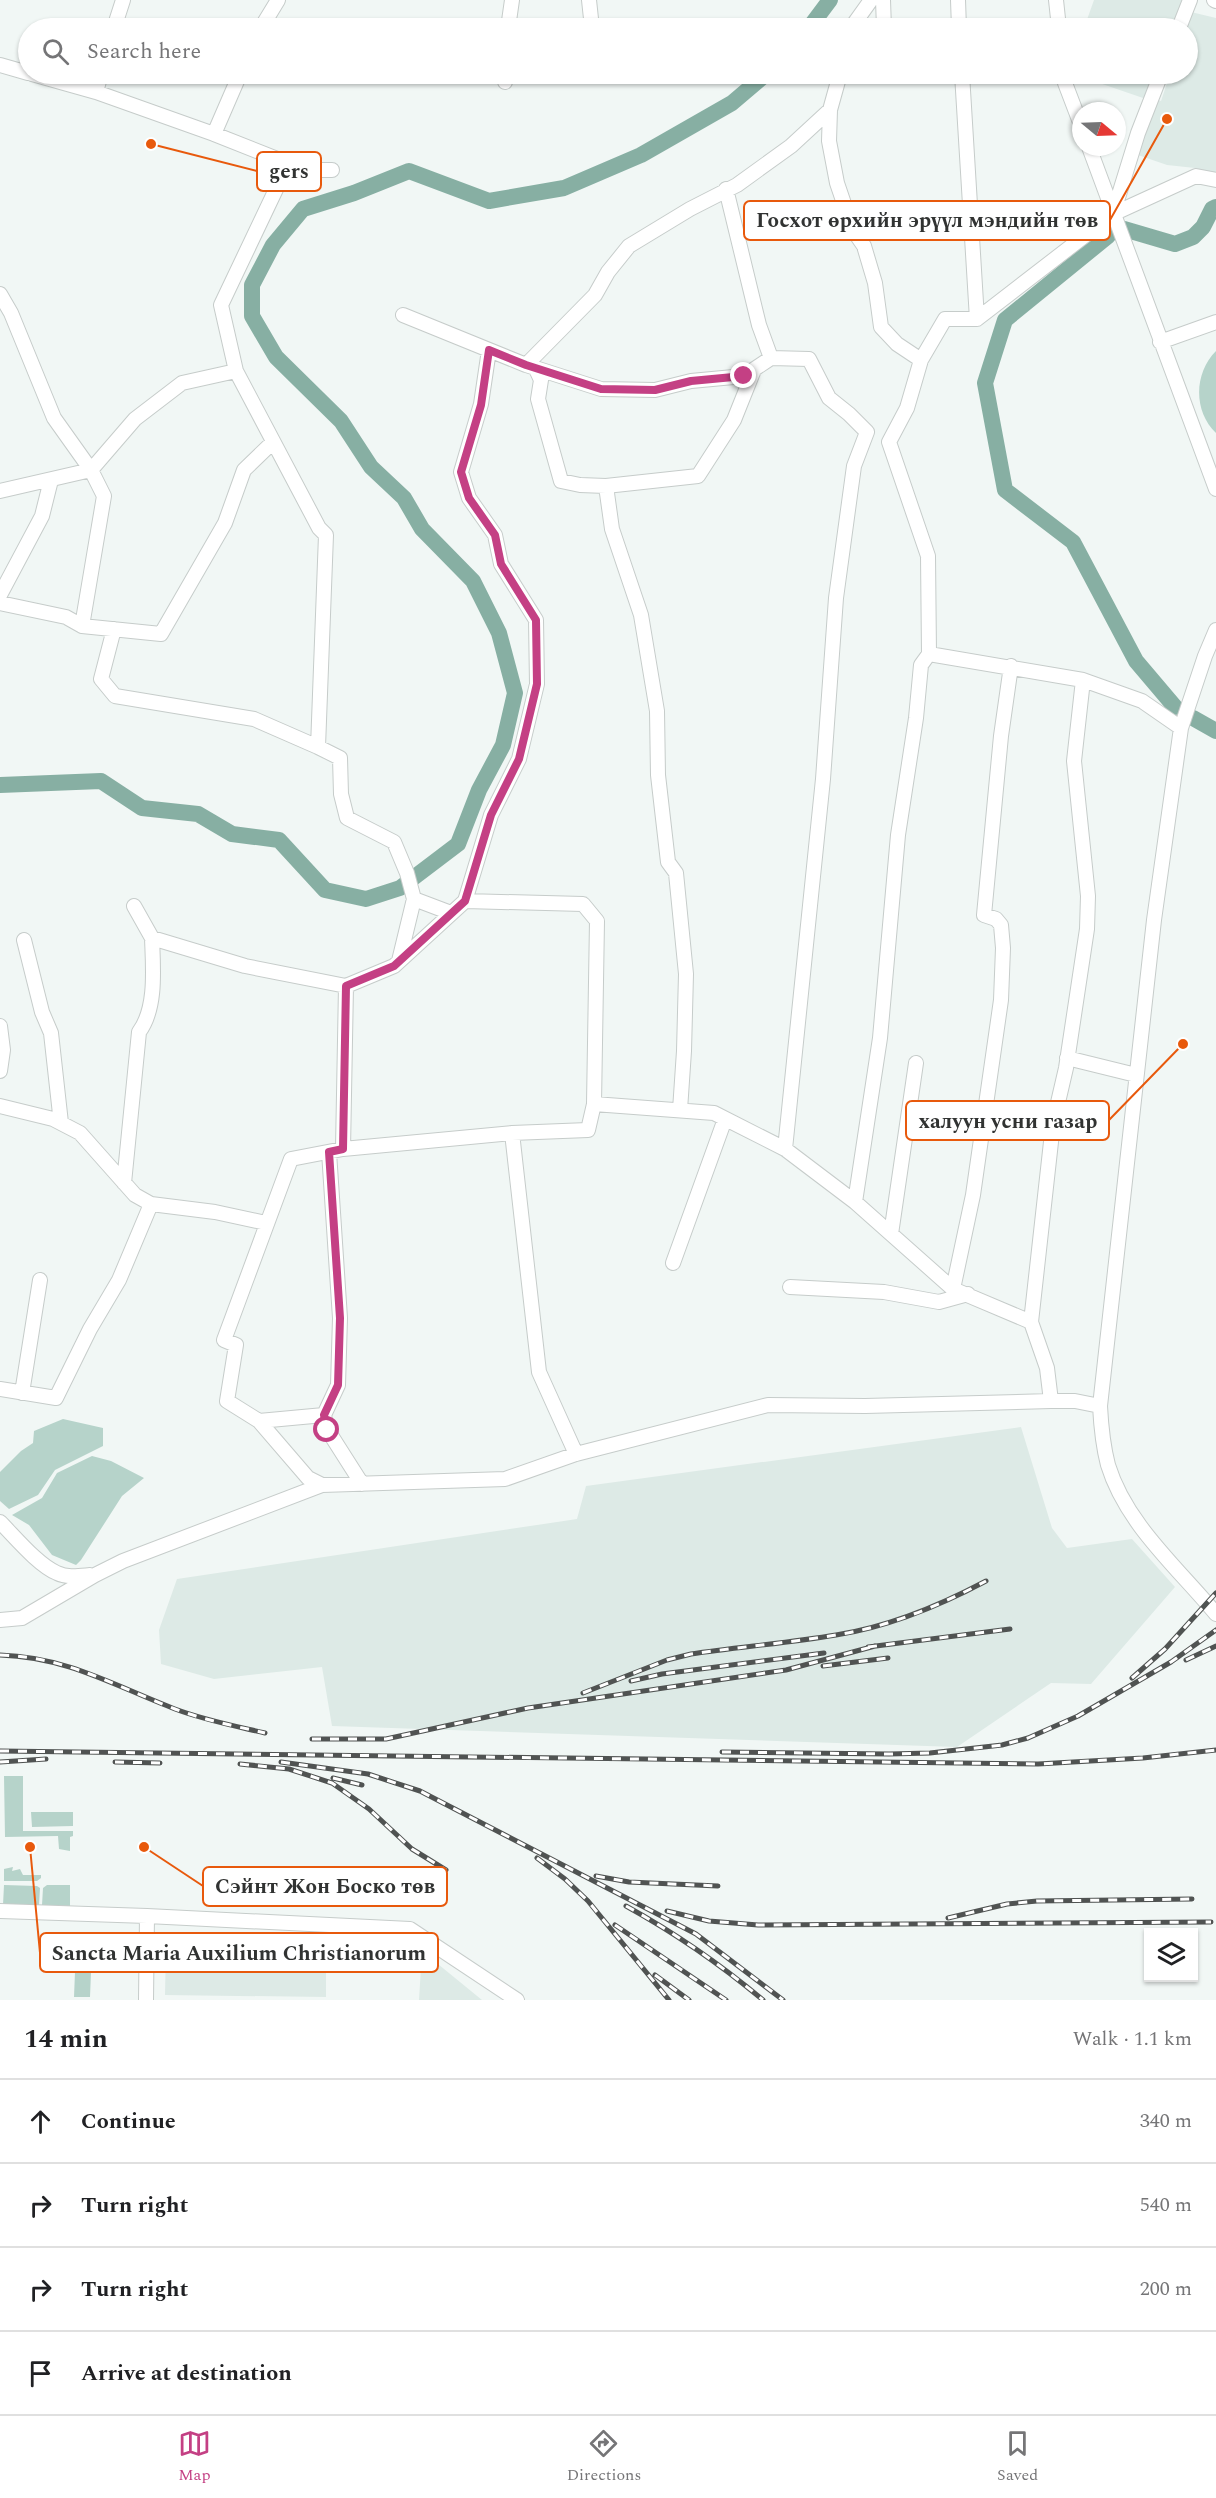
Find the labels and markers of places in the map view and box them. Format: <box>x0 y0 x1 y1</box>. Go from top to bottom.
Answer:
callout: gers <box>257 152 321 191</box>
callout: Госхот өрхийн эрүүл мэндийн төв <box>744 201 1110 240</box>
callout: халуун усни газар <box>906 1101 1109 1140</box>
callout: Сэйнт Жон Боско төв <box>203 1867 447 1906</box>
callout: Sancta Maria Auxilium Christianorum <box>40 1933 438 1972</box>

